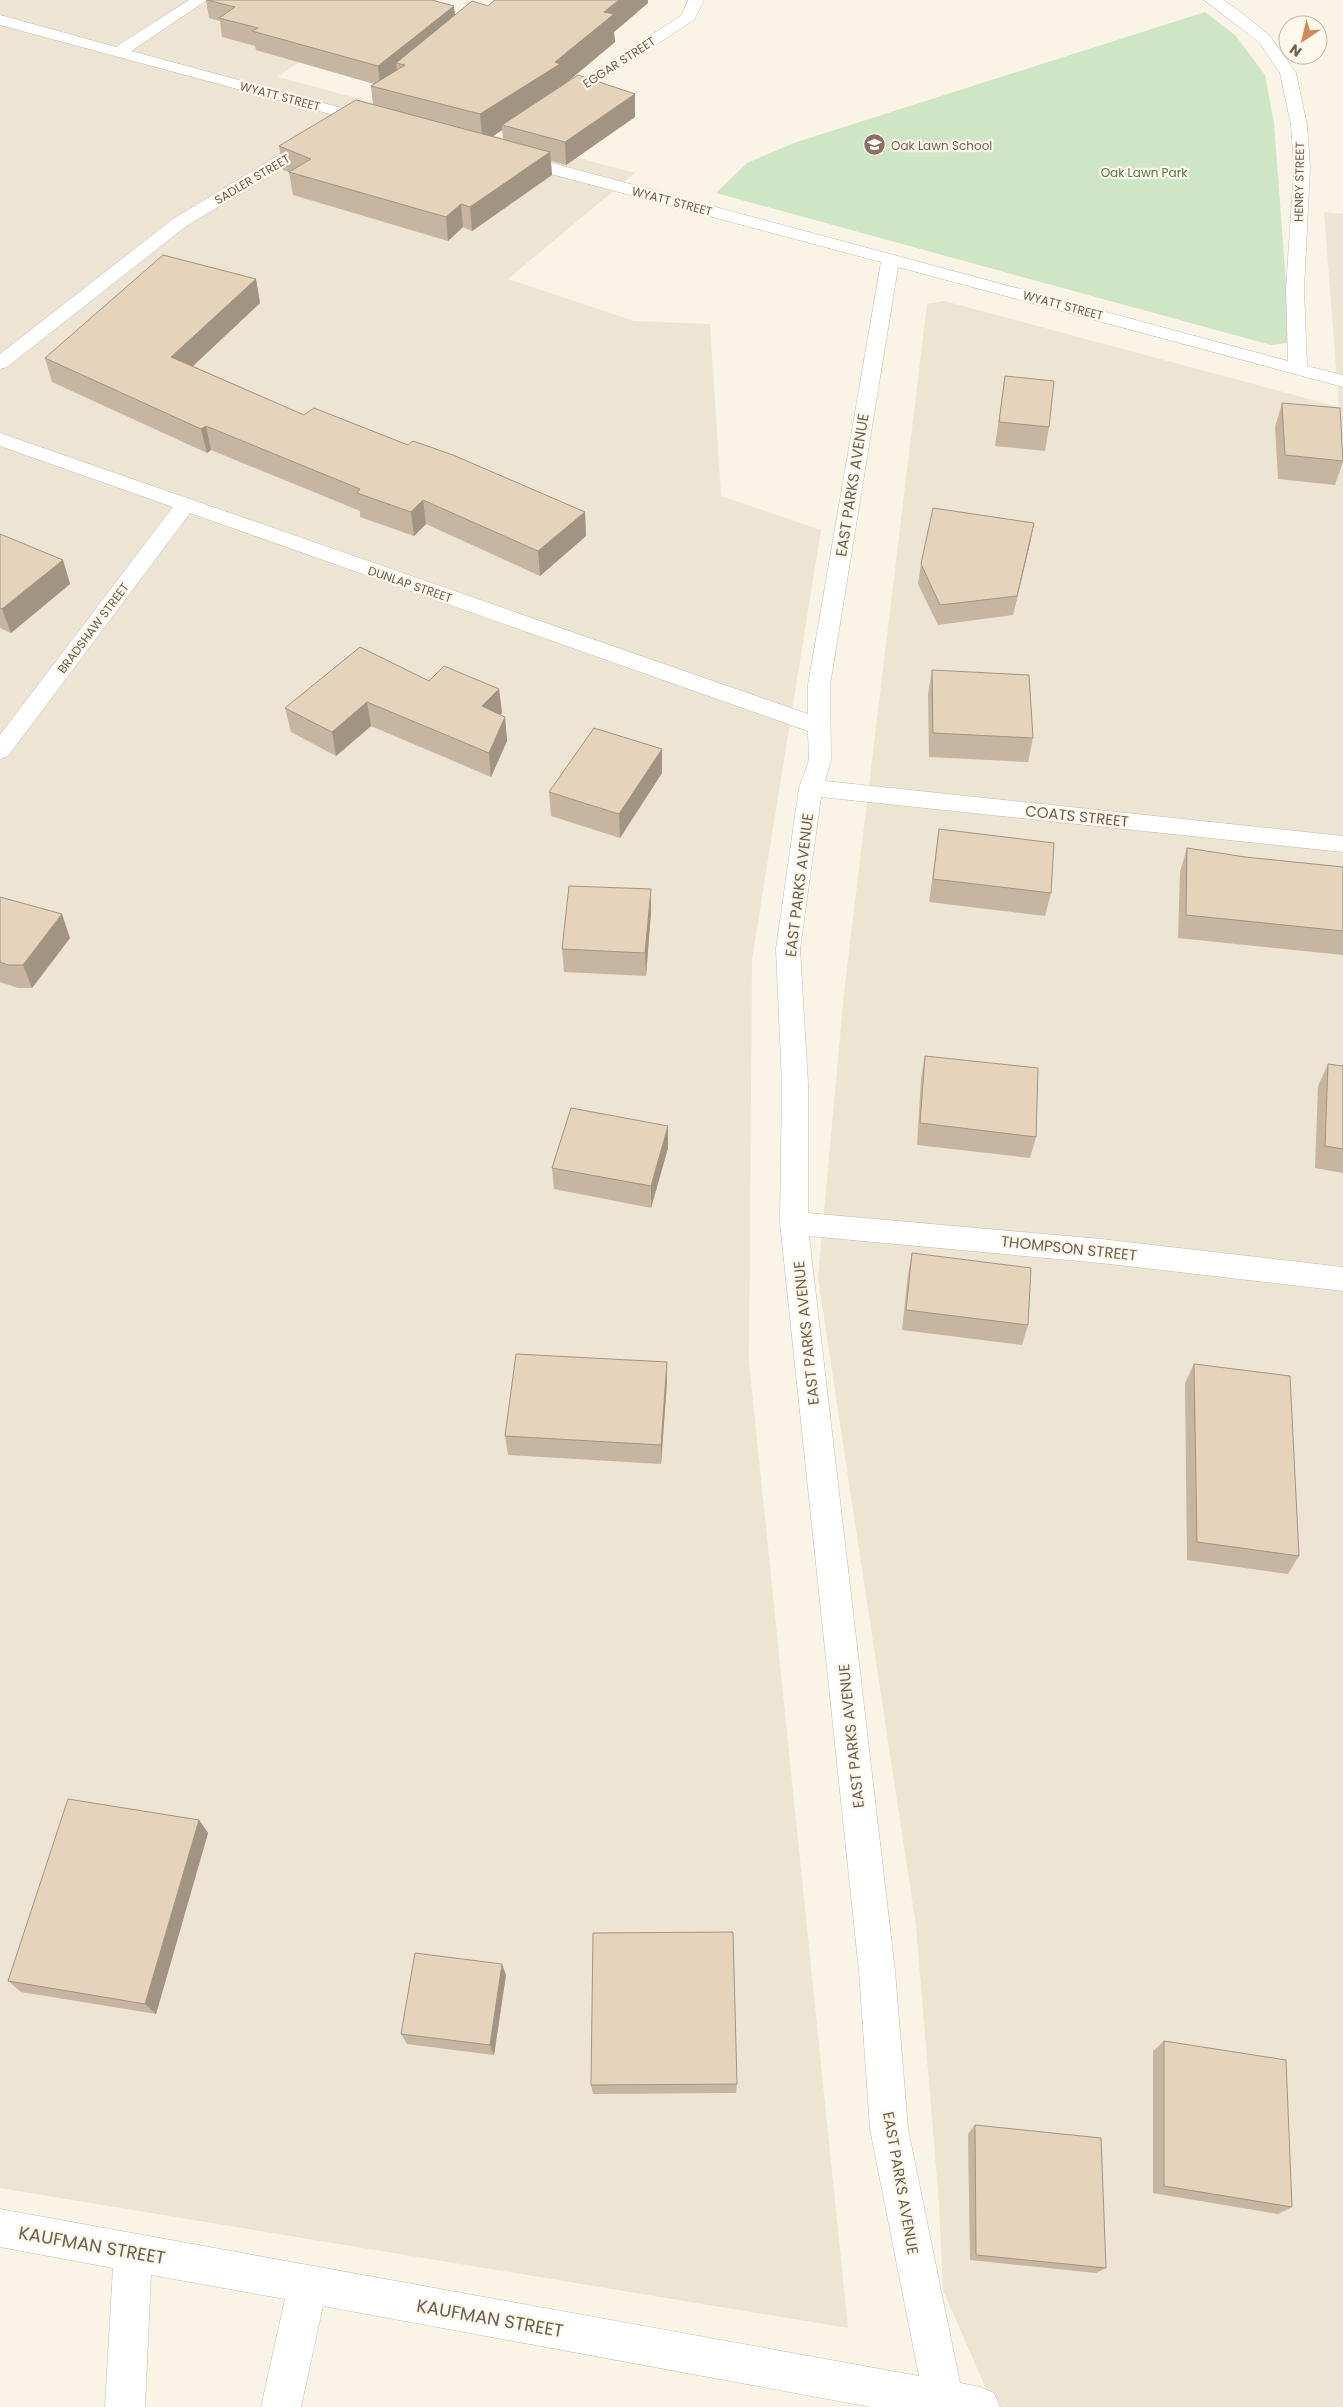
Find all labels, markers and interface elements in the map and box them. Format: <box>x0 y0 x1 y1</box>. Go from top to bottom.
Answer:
north arrow <box>1278 15 1328 65</box>
street label: EGGAR STREET <box>580 32 659 92</box>
text: N <box>1285 39 1306 62</box>
street label: WYATT STREET <box>238 77 323 115</box>
school or university icon: Oak Lawn School <box>863 133 887 157</box>
place label: Oak Lawn School <box>891 137 992 154</box>
street label: HENRY STREET <box>1290 141 1308 222</box>
street label: SADLER STREET <box>211 150 293 208</box>
park label: Oak Lawn Park <box>1101 164 1188 181</box>
street label: WYATT STREET <box>630 182 715 220</box>
street label: WYATT STREET <box>1021 286 1106 324</box>
street label: EAST PARKS AVENUE <box>830 412 874 558</box>
street label: DUNLAP STREET <box>366 562 455 607</box>
street label: BRADSHAW STREET <box>53 579 133 677</box>
street label: COATS STREET <box>1024 800 1130 832</box>
street label: EAST PARKS AVENUE <box>780 812 818 958</box>
street label: THOMPSON STREET <box>1000 1230 1138 1266</box>
street label: EAST PARKS AVENUE <box>788 1260 824 1406</box>
street label: EAST PARKS AVENUE <box>833 1663 869 1809</box>
street label: EAST PARKS AVENUE <box>878 2110 924 2256</box>
street label: KAUFMAN STREET <box>17 2220 168 2270</box>
street label: KAUFMAN STREET <box>415 2293 566 2343</box>

